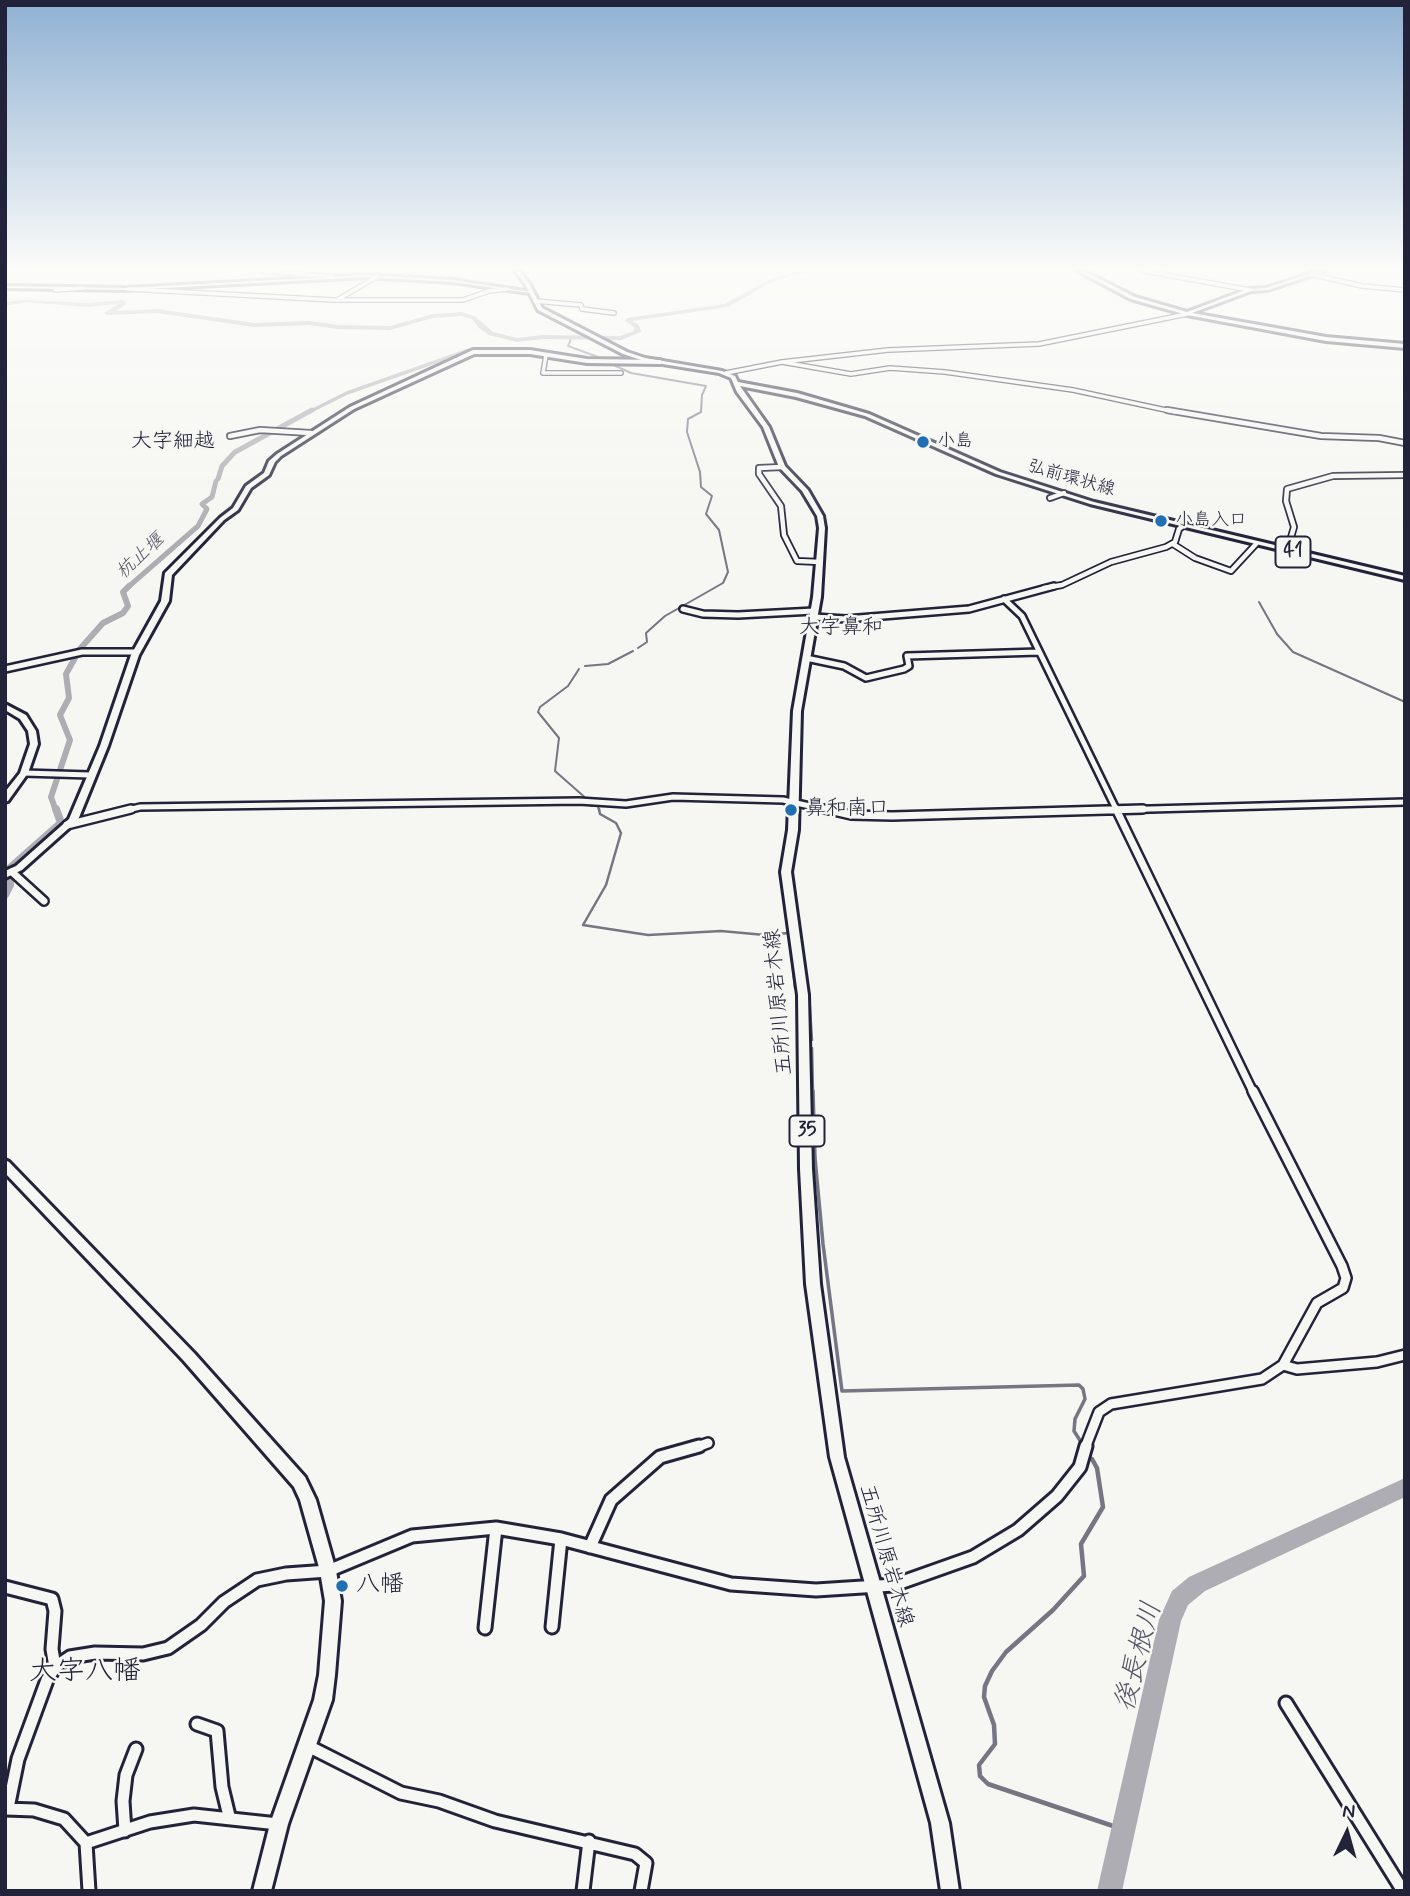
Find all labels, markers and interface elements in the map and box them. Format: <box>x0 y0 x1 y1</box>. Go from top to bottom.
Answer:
district label: 大字細越 <box>131 430 215 456</box>
place label: 小島 <box>937 431 973 453</box>
marker: 小島 <box>915 434 931 450</box>
street label: 弘前環状線 <box>1025 456 1117 502</box>
place label: 小島入口 <box>1175 510 1247 532</box>
marker: 小島入口 <box>1153 513 1169 529</box>
water label: 杭止堰 <box>112 529 170 585</box>
road number: 41 <box>1276 537 1310 568</box>
district label: 大字鼻和 <box>799 616 883 642</box>
place label: 鼻和南口 <box>805 797 889 823</box>
marker: 鼻和南口 <box>783 802 799 818</box>
street label: 五所川原岩木線 <box>761 928 799 1076</box>
road number: 35 <box>790 1116 824 1147</box>
street label: 五所川原岩木線 <box>853 1482 917 1630</box>
place label: 八幡 <box>356 1572 404 1600</box>
marker: 八幡 <box>334 1578 350 1594</box>
water label: 後長根川 <box>1109 1599 1171 1715</box>
district label: 大字八幡 <box>29 1656 141 1690</box>
north arrow <box>1312 1798 1382 1868</box>
text: N <box>1341 1799 1356 1825</box>

